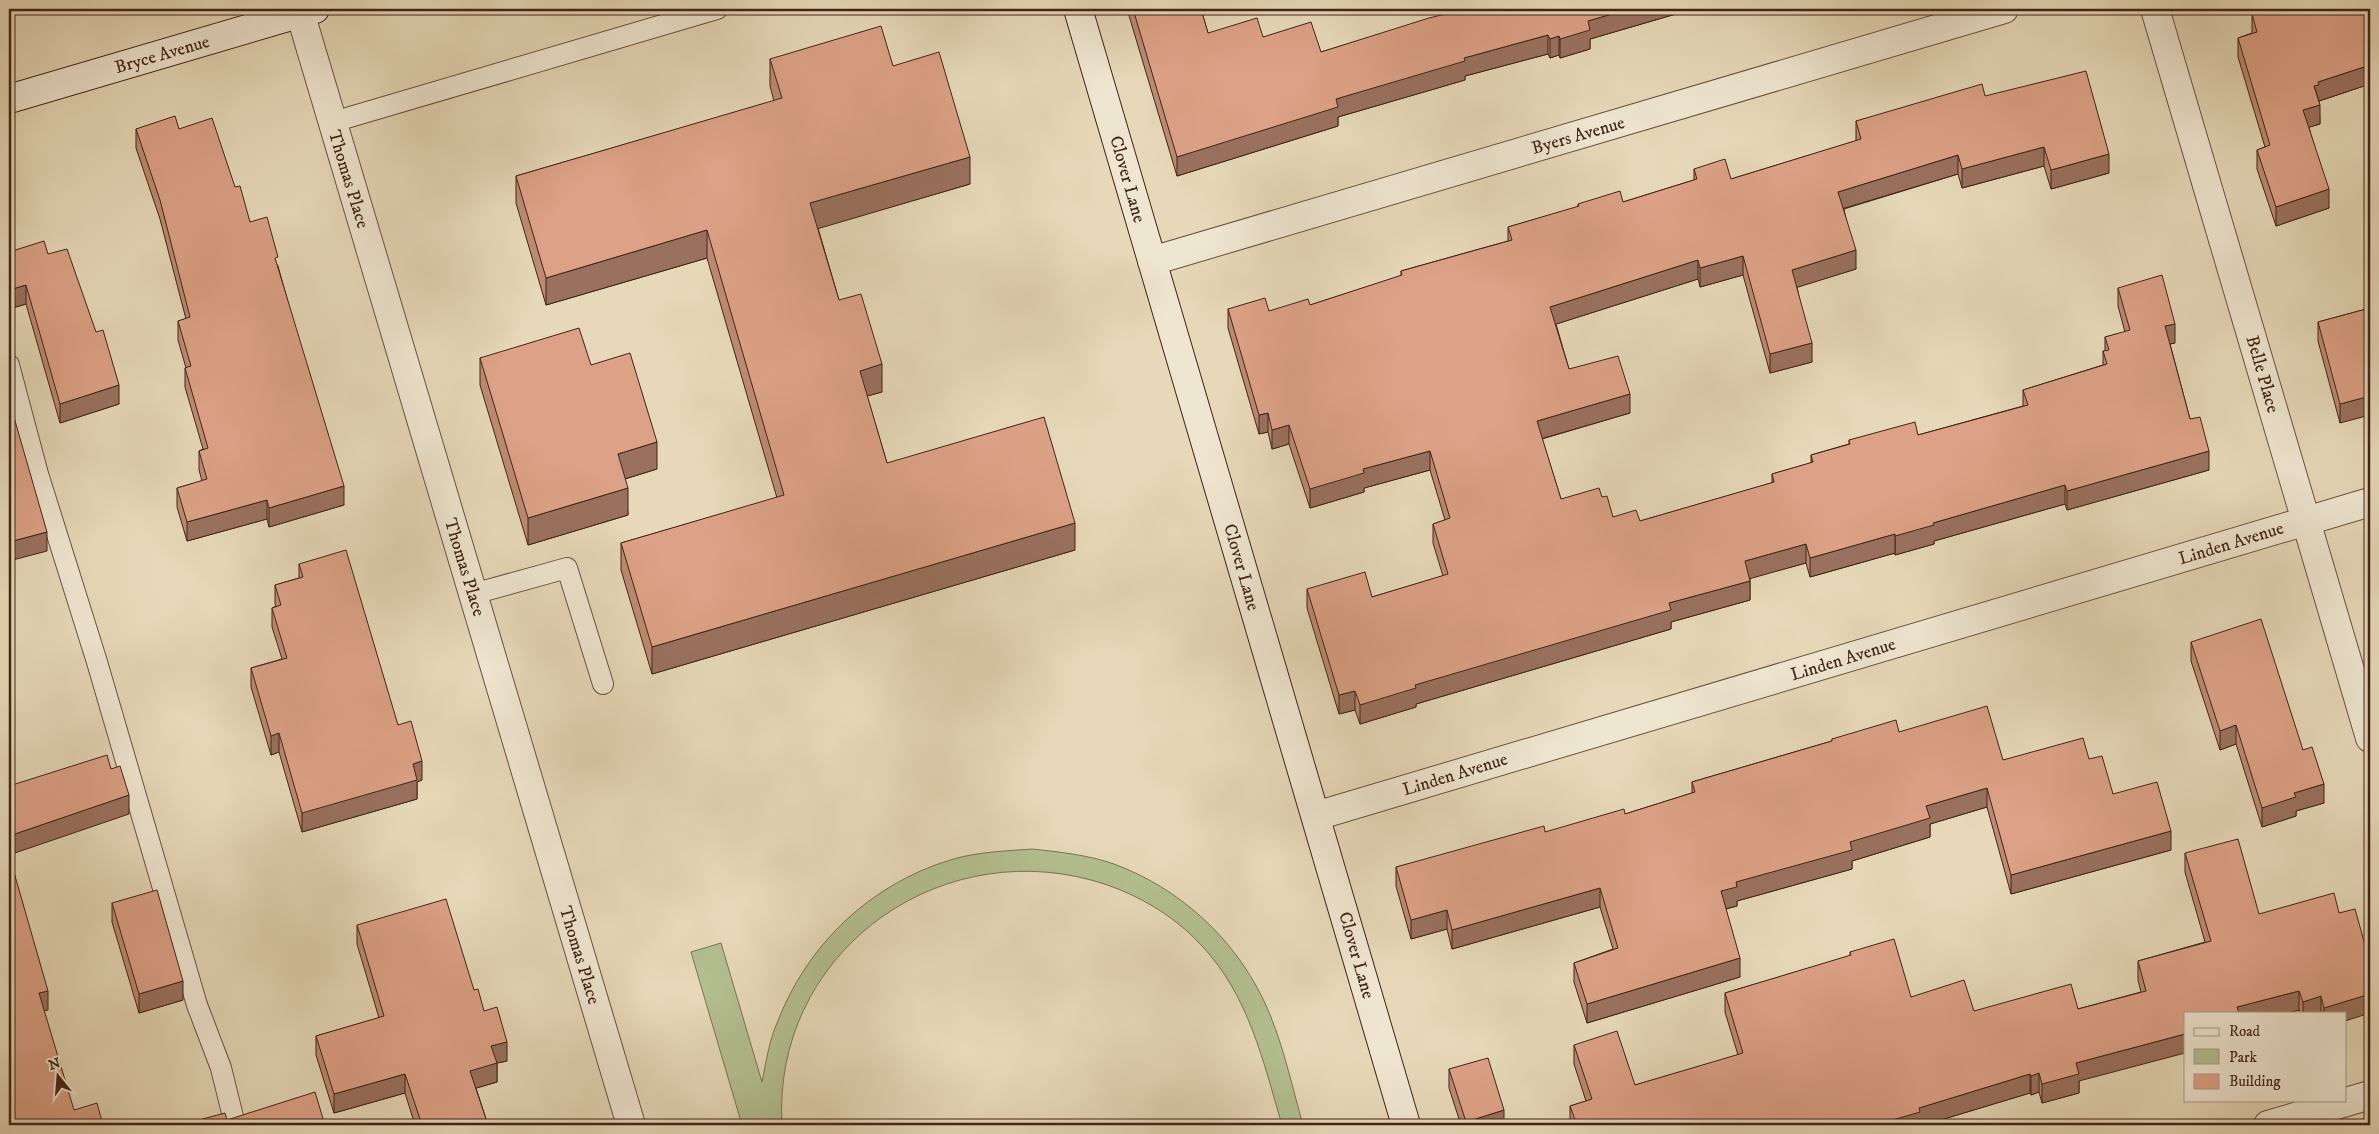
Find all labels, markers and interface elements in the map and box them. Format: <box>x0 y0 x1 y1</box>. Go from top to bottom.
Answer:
street label: Bryce Avenue <box>112 31 212 79</box>
street label: Byers Avenue <box>1529 112 1627 160</box>
street label: Thomas Place <box>323 128 373 231</box>
street label: Clover Lane <box>1104 133 1150 225</box>
street label: Belle Place <box>2241 333 2284 416</box>
street label: Thomas Place <box>439 516 489 619</box>
street label: Linden Avenue <box>2176 518 2286 570</box>
street label: Clover Lane <box>1218 521 1264 613</box>
street label: Linden Avenue <box>1788 634 1898 686</box>
street label: Linden Avenue <box>1400 749 1510 801</box>
street label: Thomas Place <box>554 904 604 1007</box>
street label: Clover Lane <box>1333 909 1379 1001</box>
legend <box>2184 1012 2346 1102</box>
text: Road <box>2229 1022 2261 1041</box>
text: Park <box>2229 1048 2258 1067</box>
north arrow <box>32 1052 82 1102</box>
text: N <box>46 1054 63 1075</box>
text: Building <box>2229 1072 2281 1091</box>

